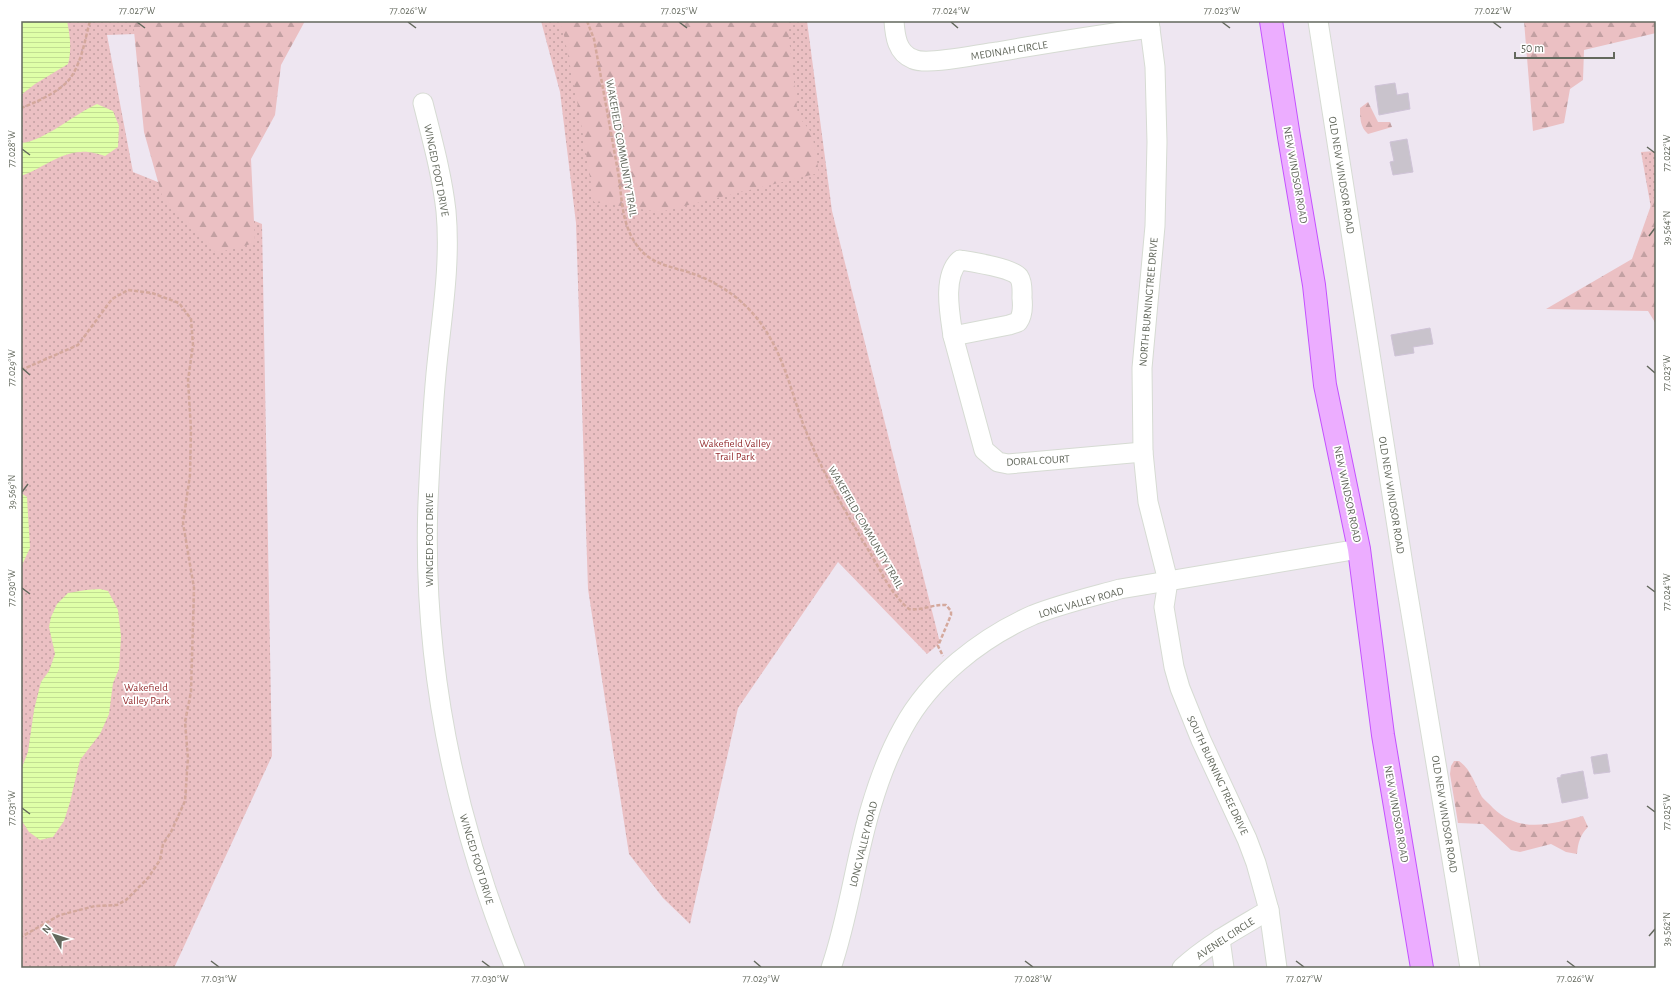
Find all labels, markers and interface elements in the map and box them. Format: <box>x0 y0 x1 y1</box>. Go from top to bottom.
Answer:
text: 77.027°W <box>119 6 155 16</box>
text: 77.026°W <box>389 6 427 16</box>
text: 77.025°W <box>661 6 697 16</box>
text: 77.024°W <box>932 6 970 16</box>
text: 77.023°W <box>1204 6 1240 16</box>
text: 77.022°W <box>1474 6 1512 16</box>
scale bar <box>1515 34 1614 60</box>
street label: MEDINAH CIRCLE <box>970 39 1049 62</box>
text: 50 m <box>1521 42 1544 54</box>
street label: WAKEFIELD COMMUNITY TRAIL <box>604 78 639 218</box>
street label: OLD NEW WINDSOR ROAD <box>1327 116 1356 235</box>
street label: WINGED FOOT DRIVE <box>422 123 451 218</box>
street label: NEW WINDSOR ROAD <box>1282 126 1309 224</box>
text: 77.028°W <box>7 130 17 168</box>
text: 77.022°W <box>1662 134 1672 172</box>
text: 39.564°N <box>1662 211 1672 245</box>
street label: NORTH BURNINGTREE DRIVE <box>1137 236 1160 367</box>
text: 77.029°W <box>7 349 17 387</box>
text: 77.023°W <box>1662 355 1672 391</box>
street label: OLD NEW WINDSOR ROAD <box>1377 436 1406 555</box>
park label: Wakefield Valley Trail Park <box>699 438 771 462</box>
street label: NEW WINDSOR ROAD <box>1332 445 1363 543</box>
street label: DORAL COURT <box>1006 453 1071 468</box>
street label: WAKEFIELD COMMUNITY TRAIL <box>826 464 905 591</box>
text: 39.569°N <box>7 475 17 509</box>
street label: WINGED FOOT DRIVE <box>424 492 435 587</box>
text: 77.030°W <box>7 569 17 607</box>
text: 77.024°W <box>1662 573 1672 611</box>
street label: LONG VALLEY ROAD <box>1038 585 1125 620</box>
park label: Wakefield Valley Park <box>123 682 169 706</box>
street label: SOUTH BURNING TREE DRIVE <box>1185 714 1250 837</box>
street label: OLD NEW WINDSOR ROAD <box>1430 755 1459 874</box>
street label: NEW WINDSOR ROAD <box>1383 765 1410 863</box>
text: 77.031°W <box>7 790 17 826</box>
text: 77.025°W <box>1662 794 1672 830</box>
street label: LONG VALLEY ROAD <box>848 800 879 888</box>
street label: WINGED FOOT DRIVE <box>458 813 496 906</box>
text: 39.562°N <box>1662 912 1672 946</box>
north arrow <box>34 915 74 955</box>
street label: AVENEL CIRCLE <box>1194 915 1257 961</box>
text: N <box>40 923 53 935</box>
text: 77.031°W <box>201 974 237 984</box>
text: 77.030°W <box>471 974 509 984</box>
text: 77.029°W <box>742 974 780 984</box>
text: 77.028°W <box>1014 974 1052 984</box>
text: 77.027°W <box>1286 974 1322 984</box>
text: 77.026°W <box>1556 974 1594 984</box>

